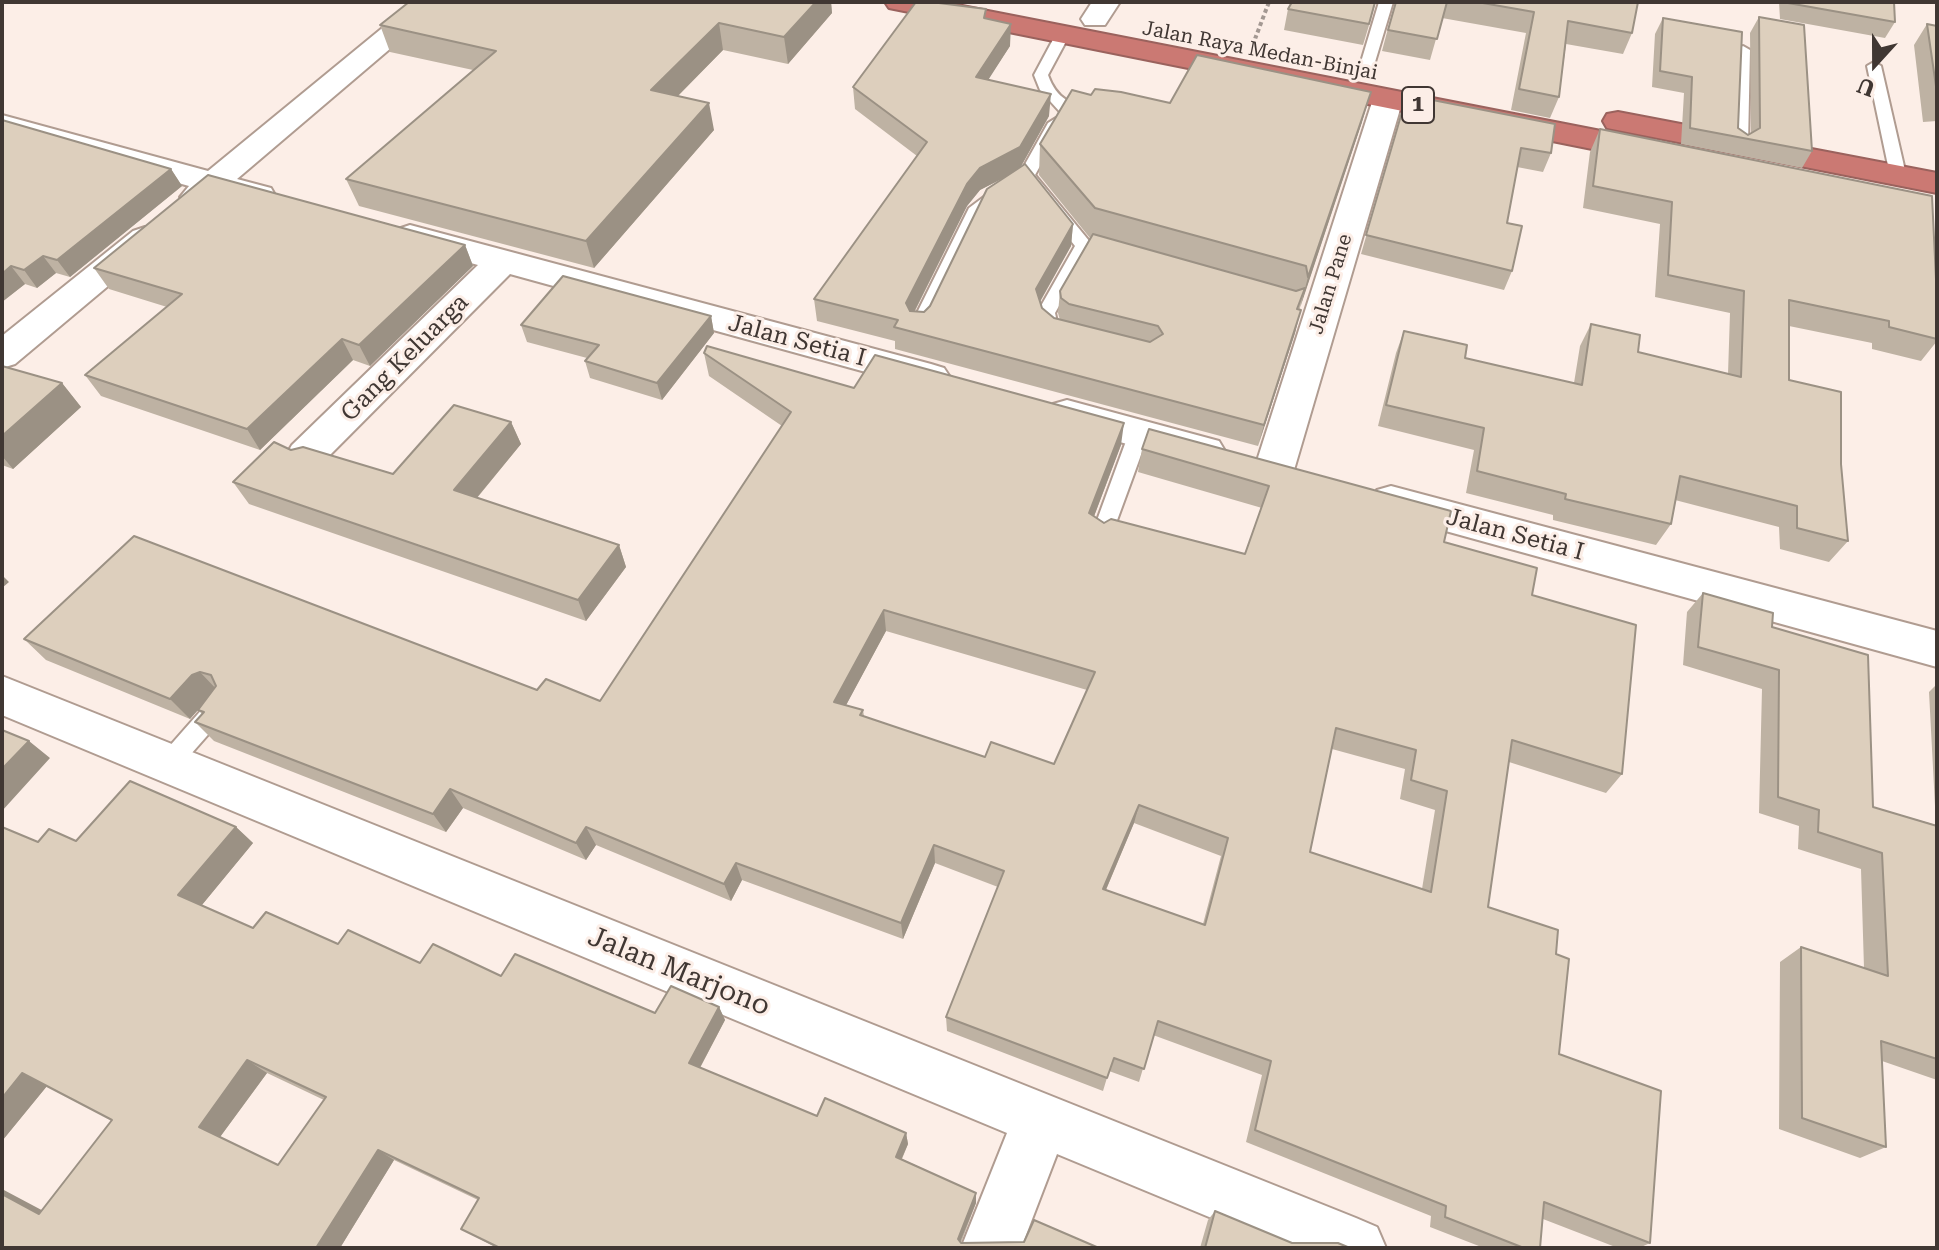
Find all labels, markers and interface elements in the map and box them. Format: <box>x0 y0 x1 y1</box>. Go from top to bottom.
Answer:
street label: Jalan Raya Medan-Binjai <box>1140 16 1380 86</box>
north arrow <box>1835 24 1915 104</box>
text: U <box>1854 72 1879 102</box>
road number: 1 <box>1402 87 1434 123</box>
street label: Jalan Pane <box>1304 231 1358 337</box>
street label: Gang Keluarga <box>335 288 475 428</box>
street label: Jalan Setia I <box>725 309 869 373</box>
street label: Jalan Setia I <box>1443 503 1587 567</box>
street label: Jalan Marjono <box>583 920 775 1024</box>

